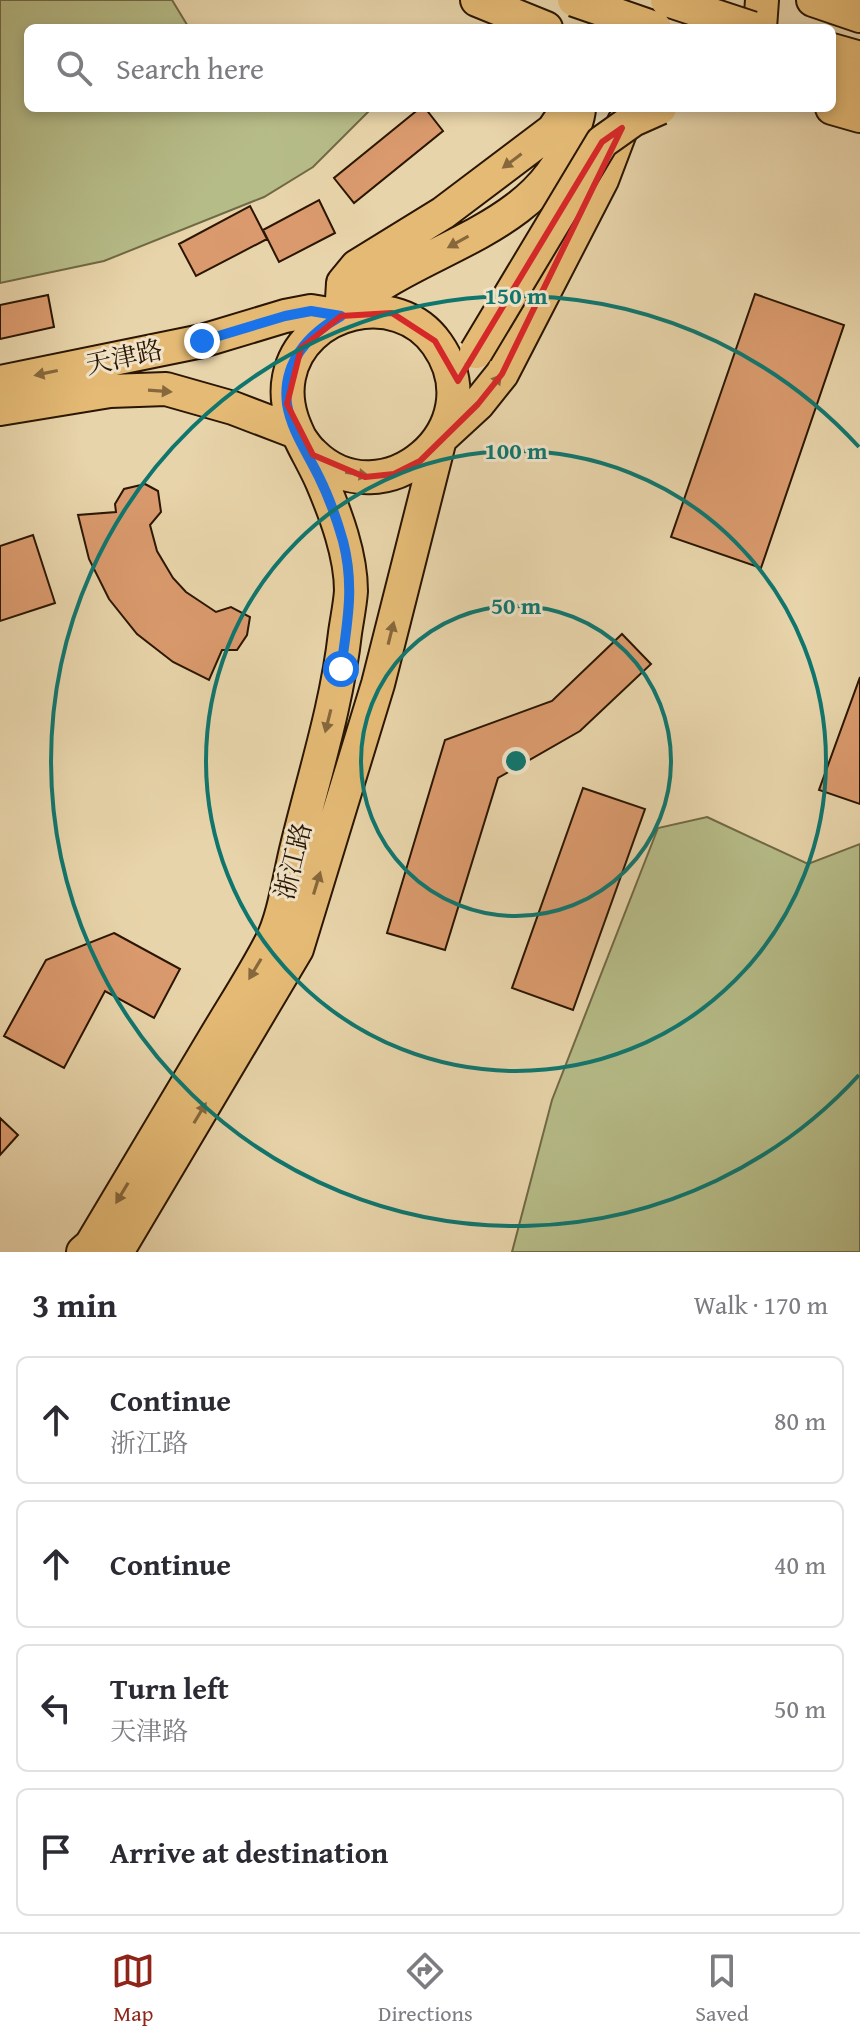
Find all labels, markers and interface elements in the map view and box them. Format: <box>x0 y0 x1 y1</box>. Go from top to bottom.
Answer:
search box <box>24 24 836 112</box>
icon: search <box>52 46 96 90</box>
text: Search here <box>116 46 264 90</box>
one-way arrow <box>501 153 523 169</box>
one-way arrow <box>446 235 469 249</box>
text: 150 m <box>484 278 548 313</box>
route end <box>184 323 220 359</box>
street label: 天津路 <box>82 329 166 384</box>
one-way arrow <box>34 367 59 380</box>
one-way arrow <box>486 374 502 394</box>
one-way arrow <box>148 385 173 398</box>
text: 100 m <box>484 433 548 468</box>
one-way arrow <box>345 469 370 481</box>
text: 50 m <box>491 588 542 623</box>
one-way arrow <box>385 621 397 646</box>
route start <box>323 651 359 687</box>
one-way arrow <box>321 708 334 733</box>
centre of rings <box>502 747 530 775</box>
street label: 浙江路 <box>264 818 321 903</box>
one-way arrow <box>311 870 324 894</box>
one-way arrow <box>248 958 262 980</box>
one-way arrow <box>192 1102 206 1124</box>
one-way arrow <box>115 1182 129 1204</box>
text: 3 min <box>32 1280 117 1329</box>
text: Walk · 170 m <box>694 1285 828 1324</box>
text: Continue <box>110 1378 231 1422</box>
icon: ahead <box>34 1398 78 1442</box>
text: 80 m <box>774 1401 826 1440</box>
text: 浙江路 <box>110 1423 188 1462</box>
icon: ahead <box>34 1542 78 1586</box>
text: Continue <box>110 1542 231 1586</box>
text: 40 m <box>774 1545 826 1584</box>
text: Turn left <box>110 1666 229 1710</box>
icon: left <box>34 1686 78 1730</box>
text: 50 m <box>774 1689 826 1728</box>
text: 天津路 <box>110 1711 188 1750</box>
icon: arrive <box>34 1830 78 1874</box>
text: Arrive at destination <box>110 1830 388 1874</box>
tab: Map <box>111 1949 155 2029</box>
tab: Directions <box>378 1949 473 2029</box>
tab: Saved <box>695 1949 749 2029</box>

